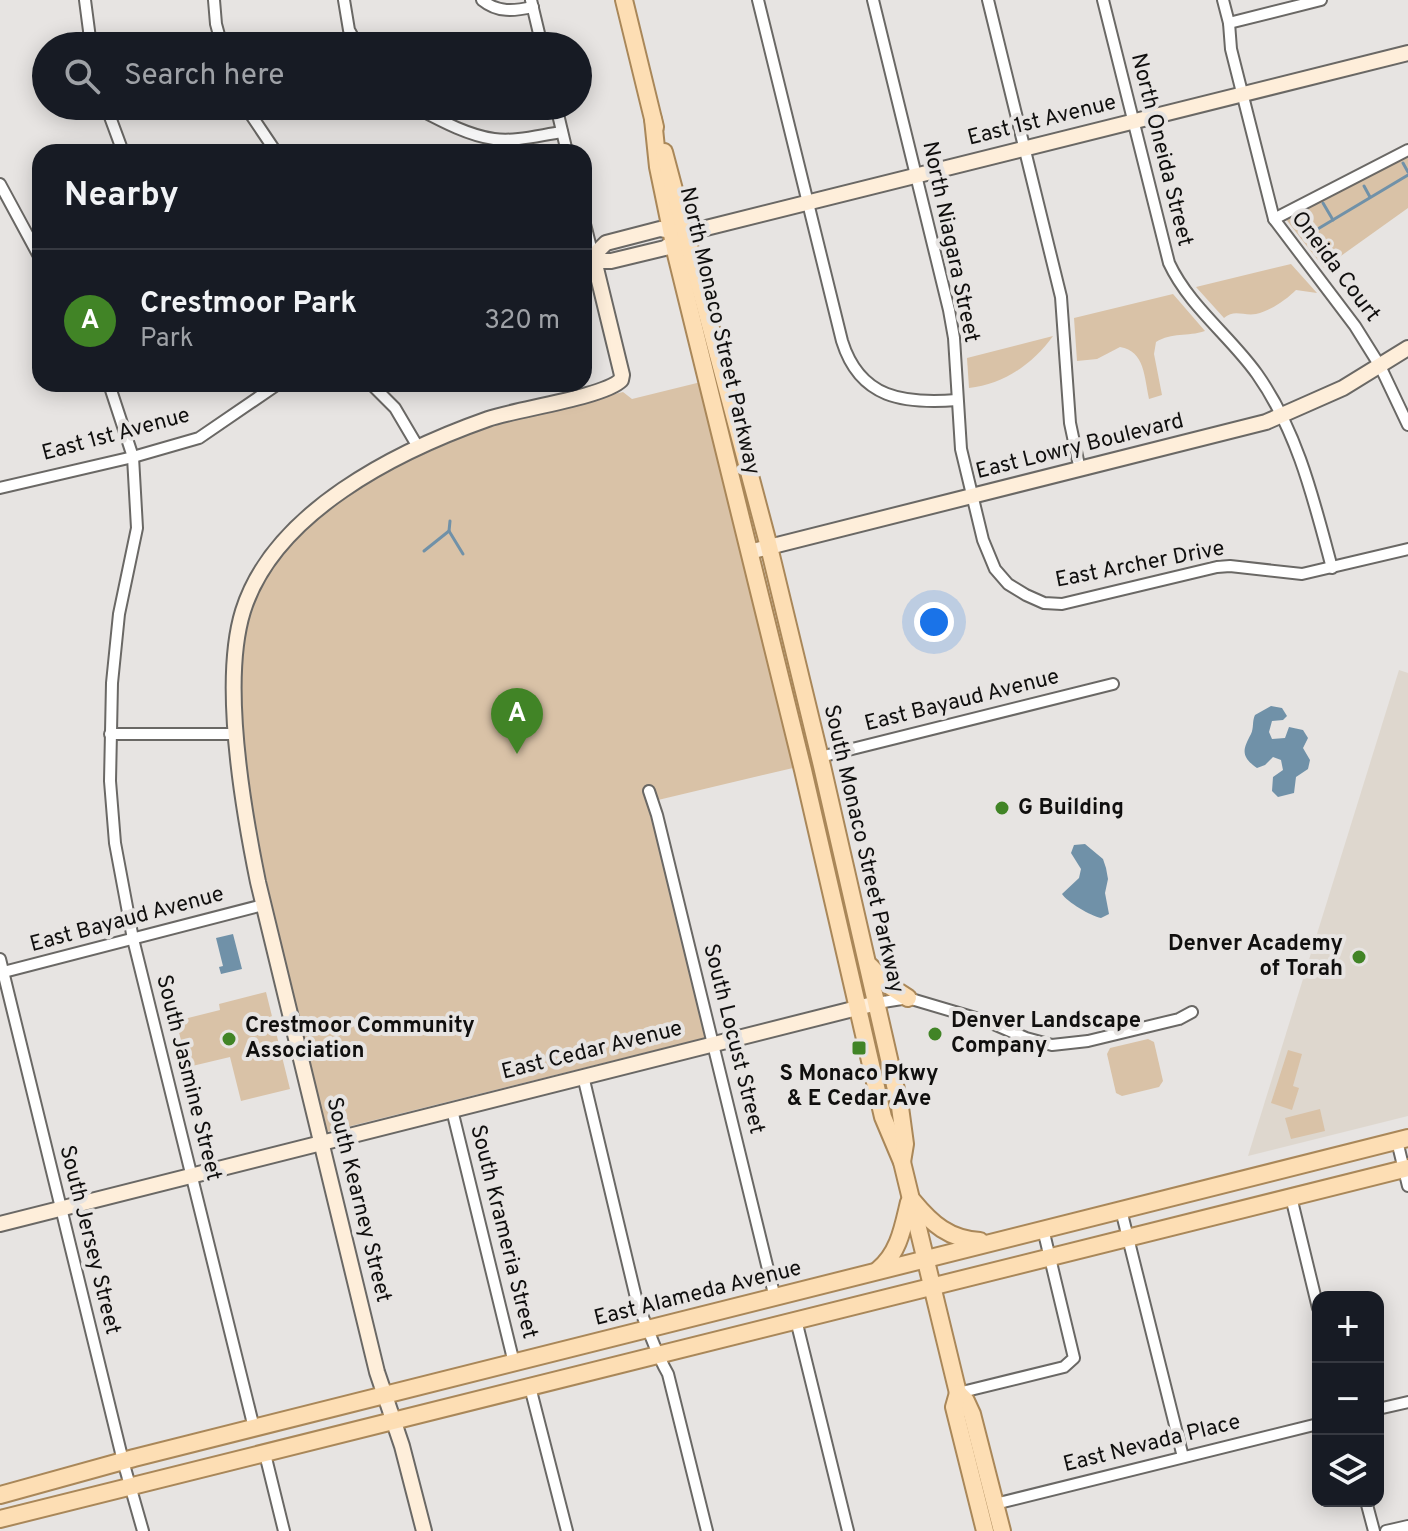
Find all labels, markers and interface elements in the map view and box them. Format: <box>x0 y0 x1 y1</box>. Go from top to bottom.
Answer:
search box <box>32 32 592 120</box>
street label: North Oneida Street <box>1124 51 1198 249</box>
icon: search <box>60 54 104 98</box>
text: Search here <box>124 58 284 95</box>
street label: East 1st Avenue <box>965 89 1119 153</box>
street label: North Niagara Street <box>915 139 985 345</box>
text: Nearby <box>64 175 179 218</box>
street label: North Monaco Street Parkway <box>673 184 765 478</box>
street label: Oneida Court <box>1285 206 1385 328</box>
text: Crestmoor Park <box>140 286 357 323</box>
text: A <box>81 305 99 338</box>
text: 320 m <box>484 305 560 338</box>
text: Park <box>140 323 194 356</box>
street label: East 1st Avenue <box>39 402 193 468</box>
street label: East Lowry Boulevard <box>973 408 1187 486</box>
street label: East Archer Drive <box>1053 535 1227 595</box>
your location <box>914 602 954 642</box>
street label: East Bayaud Avenue <box>862 664 1062 738</box>
pin: A <box>491 688 543 754</box>
street label: South Monaco Street Parkway <box>817 702 909 996</box>
place label: G Building <box>1018 795 1124 822</box>
marker: G Building <box>993 799 1011 817</box>
street label: East Bayaud Avenue <box>27 881 227 959</box>
place label: Denver Academy of Torah <box>1168 931 1343 983</box>
street label: South Locust Street <box>696 941 770 1137</box>
marker: Denver Academy of Torah <box>1350 948 1368 966</box>
street label: South Jasmine Street <box>149 972 227 1184</box>
place label: Denver Landscape Company <box>951 1008 1141 1060</box>
place label: Crestmoor Community Association <box>245 1013 475 1065</box>
street label: East Cedar Avenue <box>499 1015 685 1087</box>
marker: Denver Landscape Company <box>926 1025 944 1043</box>
marker: Crestmoor Community Association <box>220 1030 238 1048</box>
marker: S Monaco Pkwy & E Cedar Ave <box>850 1039 868 1057</box>
place label: S Monaco Pkwy & E Cedar Ave <box>779 1061 939 1113</box>
street label: South Kearney Street <box>319 1095 397 1305</box>
street label: South Krameria Street <box>463 1122 543 1342</box>
street label: South Jersey Street <box>52 1143 126 1337</box>
street label: East Alameda Avenue <box>591 1255 805 1333</box>
map controls <box>1312 1291 1384 1507</box>
button: + <box>1312 1291 1384 1363</box>
button: − <box>1312 1363 1384 1435</box>
street label: East Nevada Place <box>1061 1409 1243 1479</box>
button: layers <box>1312 1435 1384 1507</box>

